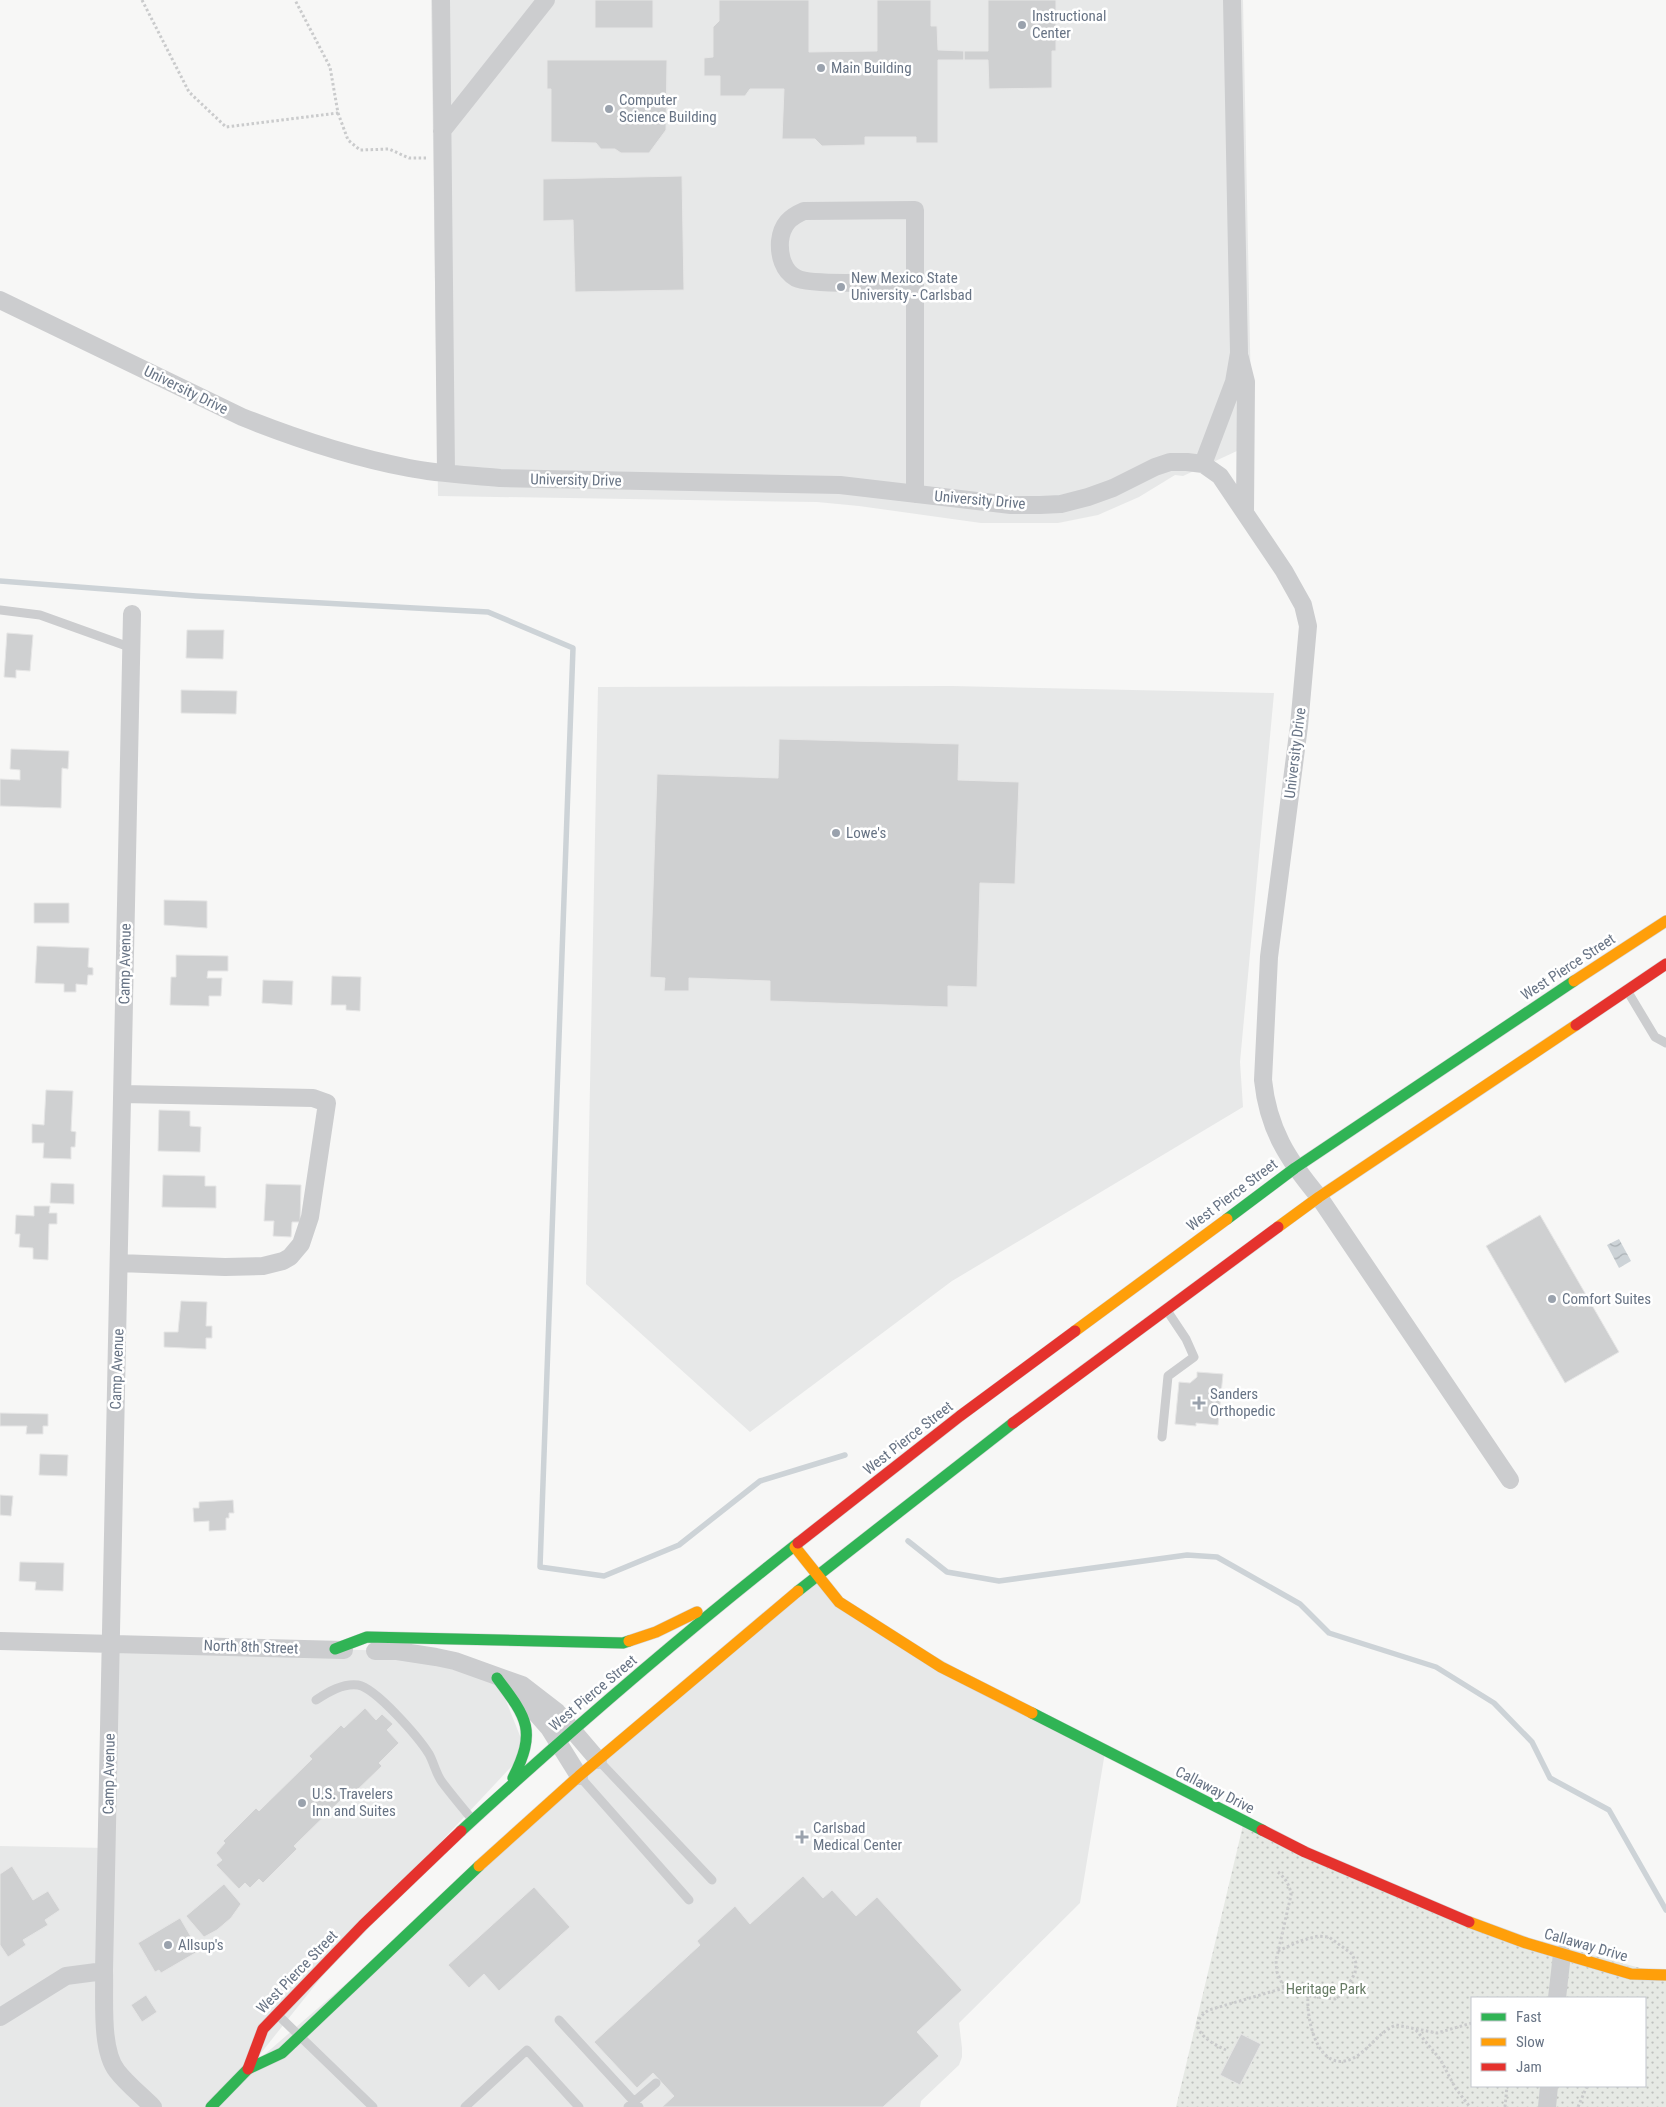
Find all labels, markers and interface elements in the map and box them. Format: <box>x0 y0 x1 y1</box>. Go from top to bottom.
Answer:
place label: Instructional Center <box>1032 7 1106 42</box>
marker: Instructional Center <box>1016 19 1028 31</box>
place label: Main Building <box>831 59 912 77</box>
marker: Main Building <box>815 62 827 74</box>
place label: Computer Science Building <box>619 91 717 126</box>
marker: Computer Science Building <box>603 103 615 115</box>
place label: New Mexico State University - Carlsbad <box>851 269 972 304</box>
marker: New Mexico State University - Carlsbad <box>835 281 847 293</box>
street label: University Drive <box>141 362 231 418</box>
street label: University Drive <box>530 470 622 490</box>
street label: University Drive <box>934 487 1026 513</box>
street label: University Drive <box>1280 707 1310 799</box>
place label: Lowe's <box>846 824 886 842</box>
marker: Lowe's <box>830 827 842 839</box>
street label: Camp Avenue <box>115 923 135 1005</box>
street label: West Pierce Street <box>1518 930 1618 1004</box>
street label: West Pierce Street <box>1183 1155 1281 1235</box>
place label: Comfort Suites <box>1562 1290 1651 1308</box>
marker: Comfort Suites <box>1546 1293 1558 1305</box>
street label: Camp Avenue <box>107 1328 127 1410</box>
place label: Sanders Orthopedic <box>1210 1385 1275 1420</box>
marker: Sanders Orthopedic <box>1192 1396 1206 1410</box>
street label: West Pierce Street <box>860 1397 956 1479</box>
street label: North 8th Street <box>203 1636 299 1658</box>
street label: West Pierce Street <box>546 1651 640 1735</box>
street label: Camp Avenue <box>99 1733 119 1815</box>
street label: Callaway Drive <box>1173 1762 1257 1818</box>
place label: U.S. Travelers Inn and Suites <box>312 1785 396 1820</box>
marker: U.S. Travelers Inn and Suites <box>296 1797 308 1809</box>
place label: Carlsbad Medical Center <box>813 1819 903 1854</box>
marker: Carlsbad Medical Center <box>795 1830 809 1844</box>
street label: Callaway Drive <box>1542 1924 1630 1966</box>
street label: West Pierce Street <box>253 1927 341 2017</box>
place label: Allsup's <box>178 1936 224 1954</box>
marker: Allsup's <box>162 1939 174 1951</box>
park label: Heritage Park <box>1286 1980 1367 1998</box>
legend <box>1471 1997 1646 2087</box>
text: Fast <box>1516 2008 1541 2026</box>
text: Slow <box>1516 2033 1545 2051</box>
text: Jam <box>1516 2058 1542 2076</box>

